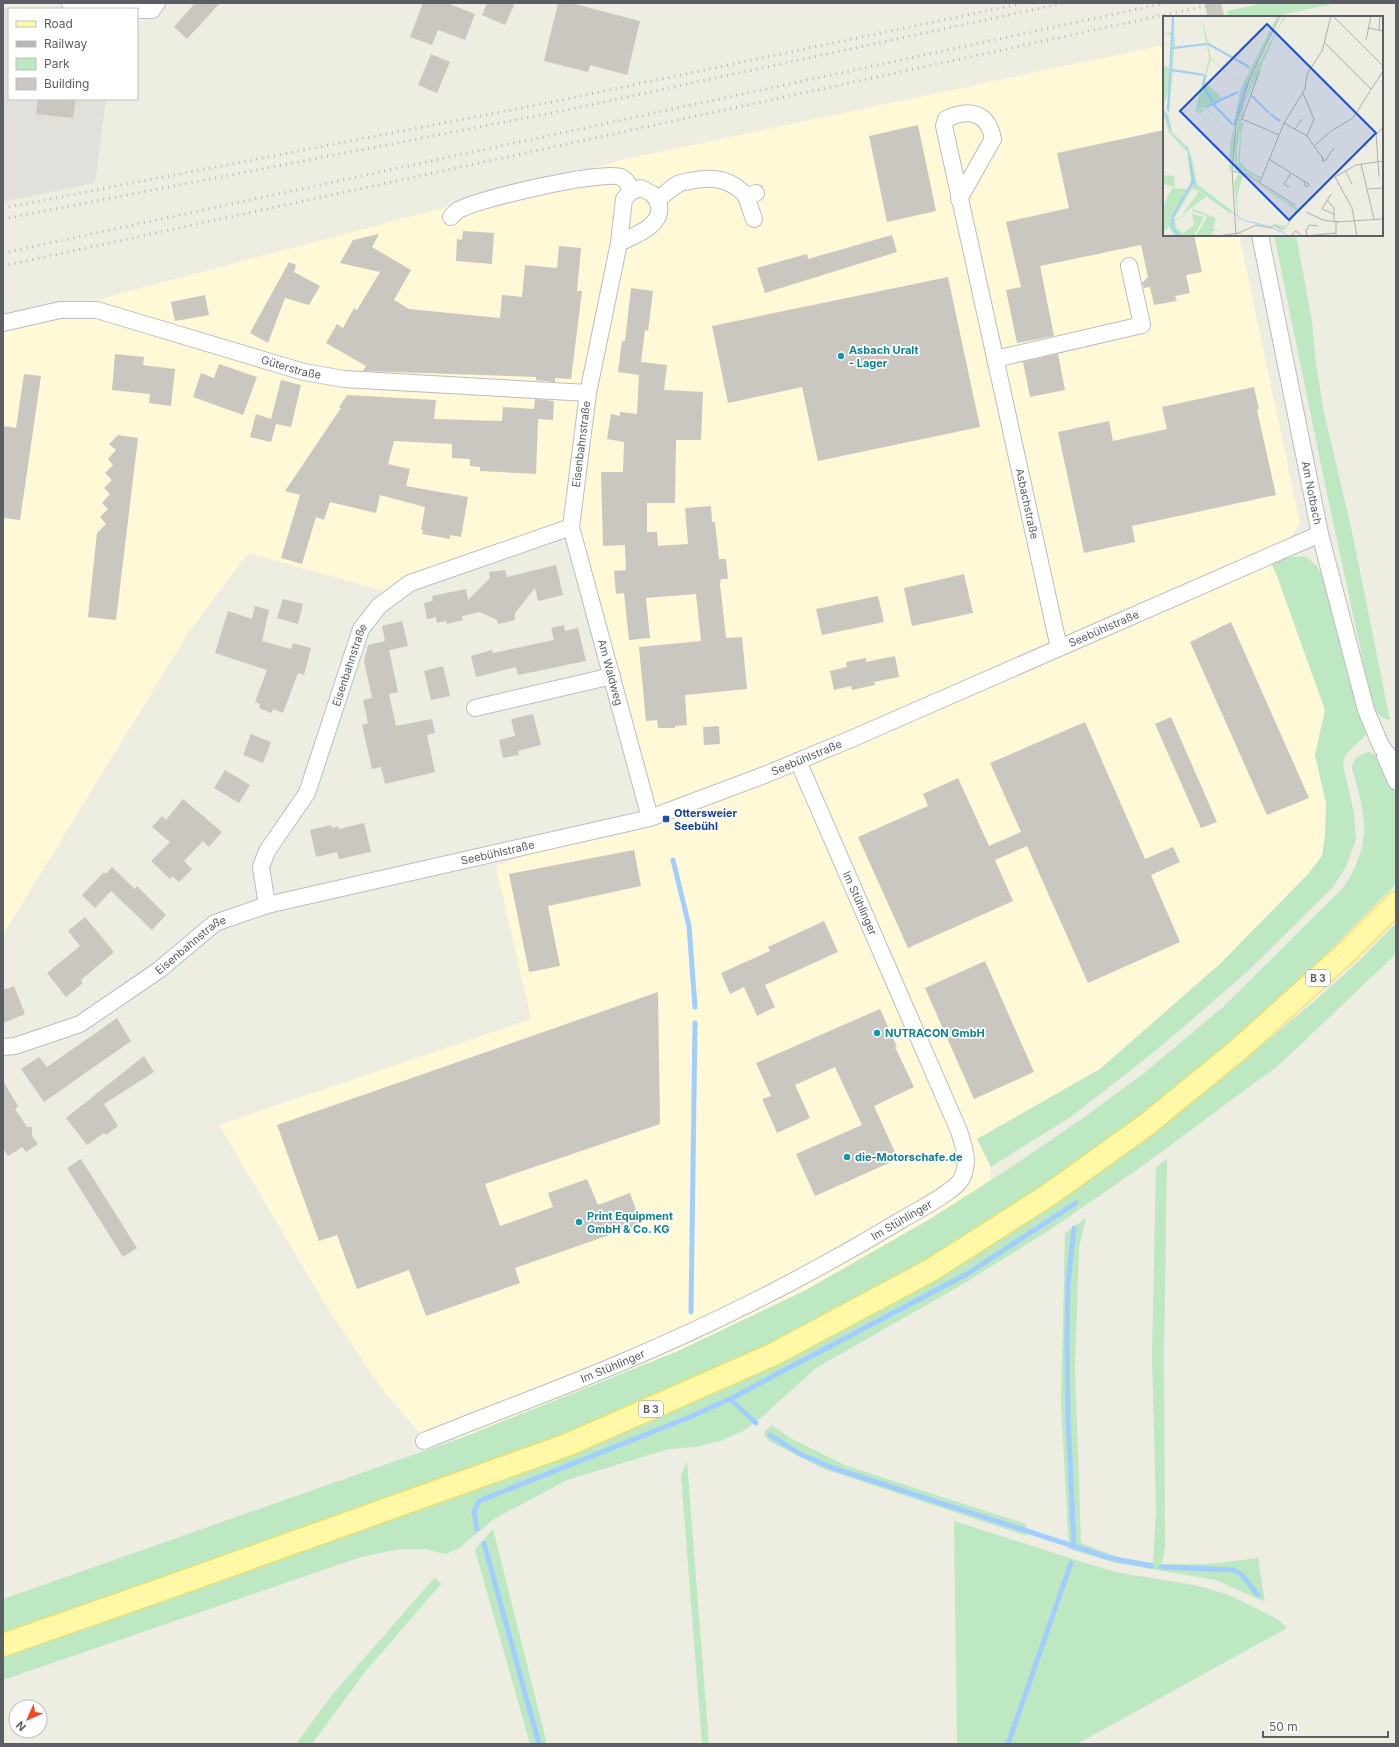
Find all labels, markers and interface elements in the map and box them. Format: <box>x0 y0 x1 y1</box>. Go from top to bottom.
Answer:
legend <box>8 8 138 100</box>
text: Road <box>44 16 73 31</box>
inset map <box>1163 16 1383 236</box>
text: Railway <box>44 36 88 51</box>
text: Park <box>44 56 70 71</box>
text: Building <box>44 76 89 91</box>
place label: Asbach Uralt - Lager <box>849 343 919 370</box>
marker: Asbach Uralt - Lager <box>836 351 846 361</box>
street label: Güterstraße <box>259 353 322 382</box>
street label: Eisenbahnstraße <box>569 400 593 488</box>
street label: Am Notbach <box>1299 460 1325 526</box>
street label: Asbachstraße <box>1013 467 1042 540</box>
street label: Seebühlstraße <box>1066 607 1141 650</box>
street label: Eisenbahnstraße <box>329 620 370 708</box>
street label: Am Waldweg <box>595 638 626 707</box>
street label: Seebühlstraße <box>769 737 844 779</box>
place label: Ottersweier Seebühl <box>674 806 738 833</box>
marker: Ottersweier Seebühl <box>661 814 671 824</box>
street label: Seebühlstraße <box>459 837 536 868</box>
street label: Im Stühlinger <box>840 869 880 937</box>
street label: Eisenbahnstraße <box>152 913 228 977</box>
road number: B 3 <box>1306 970 1330 986</box>
place label: NUTRACON GmbH <box>885 1026 985 1040</box>
marker: NUTRACON GmbH <box>872 1028 882 1038</box>
place label: die-Motorschafe.de <box>855 1150 963 1164</box>
marker: die-Motorschafe.de <box>842 1152 852 1162</box>
street label: Im Stühlinger <box>869 1197 935 1243</box>
place label: Print Equipment GmbH & Co. KG <box>587 1209 673 1236</box>
marker: Print Equipment GmbH & Co. KG <box>574 1217 584 1227</box>
street label: Im Stühlinger <box>578 1346 647 1386</box>
road number: B 3 <box>639 1401 663 1417</box>
north arrow <box>8 1699 48 1739</box>
scale bar <box>1263 1713 1388 1739</box>
text: N <box>13 1718 29 1734</box>
text: 50 m <box>1269 1719 1298 1734</box>

